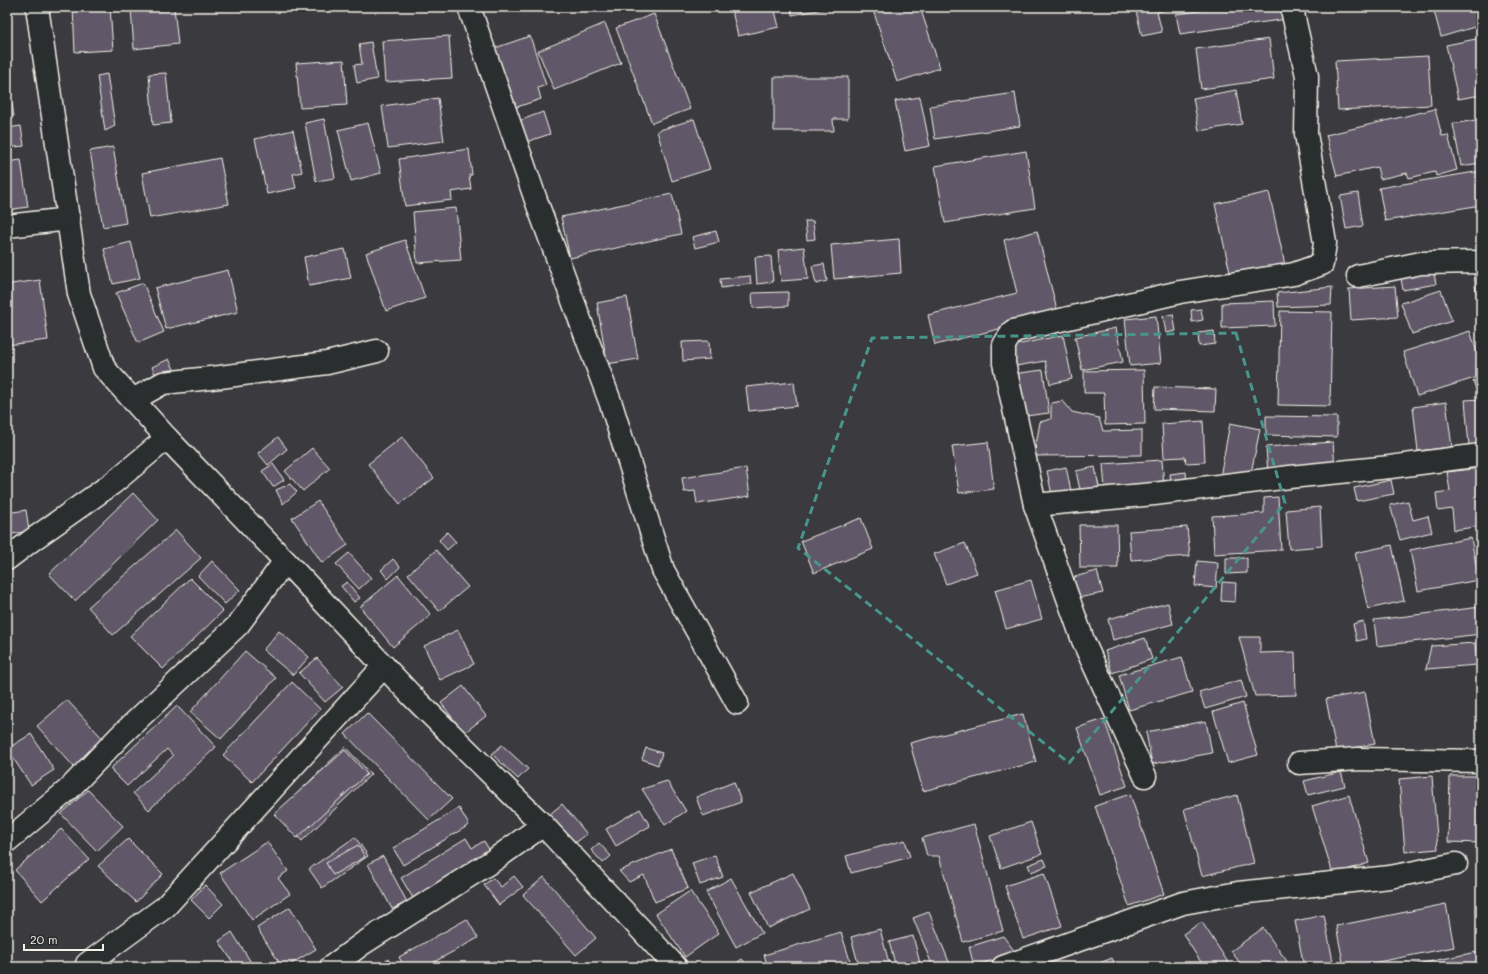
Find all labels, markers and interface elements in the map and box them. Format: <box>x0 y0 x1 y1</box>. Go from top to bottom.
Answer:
scale bar <box>24 926 103 952</box>
text: 20 m <box>30 931 58 947</box>

